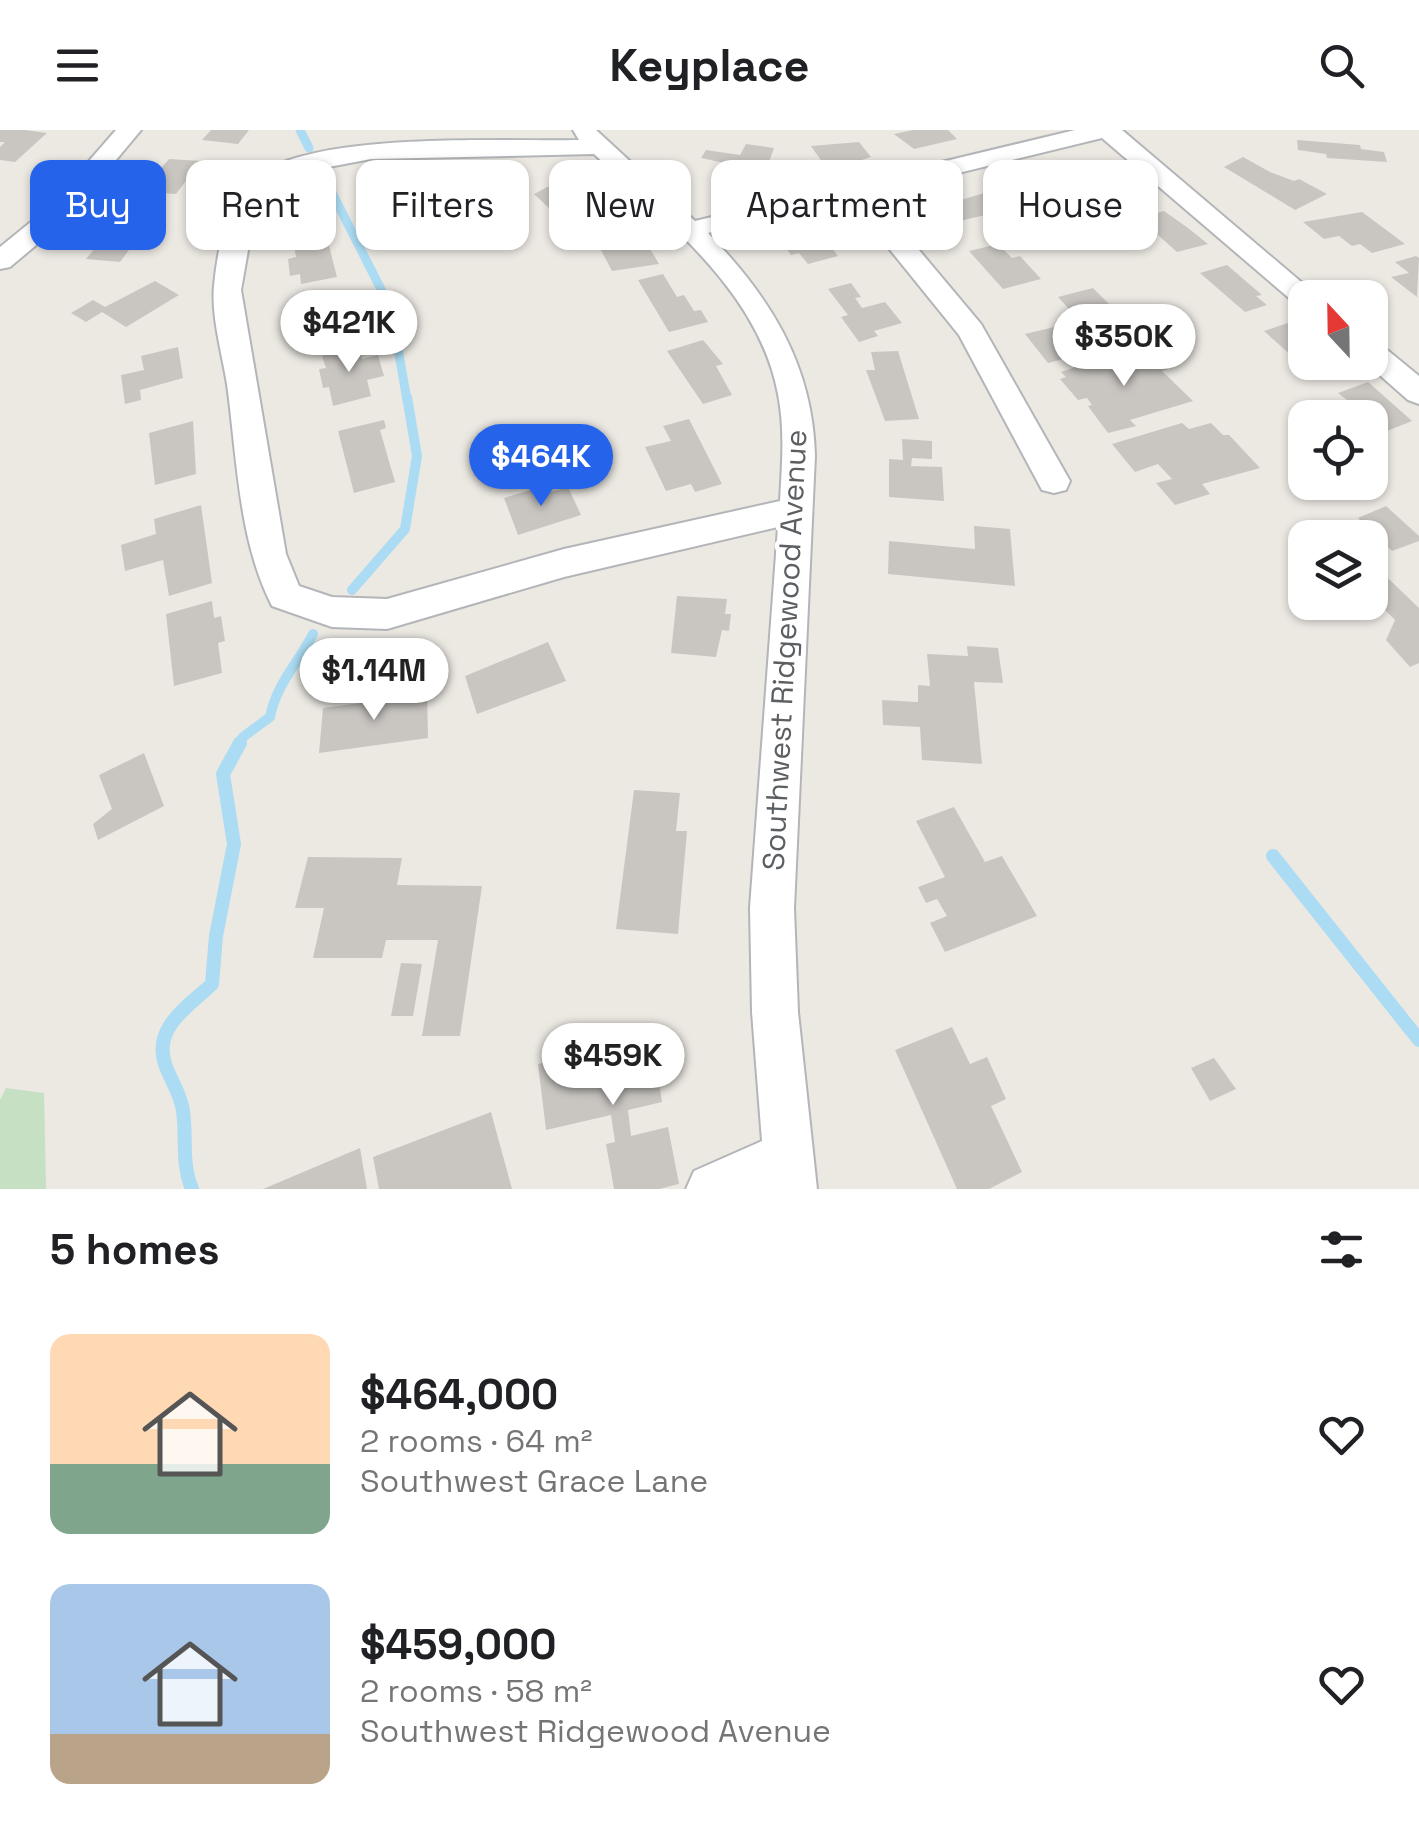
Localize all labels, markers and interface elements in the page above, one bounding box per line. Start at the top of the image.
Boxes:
text: Keyplace [610,37,809,94]
icon: menu [50,38,105,93]
icon: search [1314,38,1369,93]
chip: Buy [30,160,166,250]
chip: Rent [186,160,336,250]
chip: Filters [356,160,529,250]
chip: New [549,160,691,250]
chip: Apartment [711,160,963,250]
chip: House [983,160,1158,250]
north arrow [1288,280,1388,380]
map controls [1288,280,1388,620]
pin: $421K [279,290,419,375]
text: $421K [302,302,396,342]
pin: $350K [1054,304,1194,389]
text: $350K [1075,316,1173,356]
button: locate [1288,400,1388,500]
pin: $464K [471,424,611,509]
street label: Southwest Ridgewood Avenue [753,428,816,871]
text: $464K [491,436,591,476]
button: layers [1288,520,1388,620]
pin: $1.14M [293,638,455,723]
text: $1.14M [322,650,426,690]
pin: $459K [543,1023,683,1108]
text: $459K [564,1035,662,1075]
icon: filters [1314,1222,1369,1277]
text: 5 homes [50,1223,220,1276]
text: $464,000 [360,1368,558,1421]
icon: home [130,1374,250,1494]
icon: heart [1314,1407,1369,1462]
text: 2 rooms · 64 m² [360,1421,592,1461]
text: Southwest Grace Lane [360,1461,708,1501]
text: $459,000 [360,1618,556,1671]
icon: home [130,1624,250,1744]
icon: heart [1314,1657,1369,1712]
text: 2 rooms · 58 m² [360,1671,592,1711]
text: Southwest Ridgewood Avenue [360,1711,831,1751]

